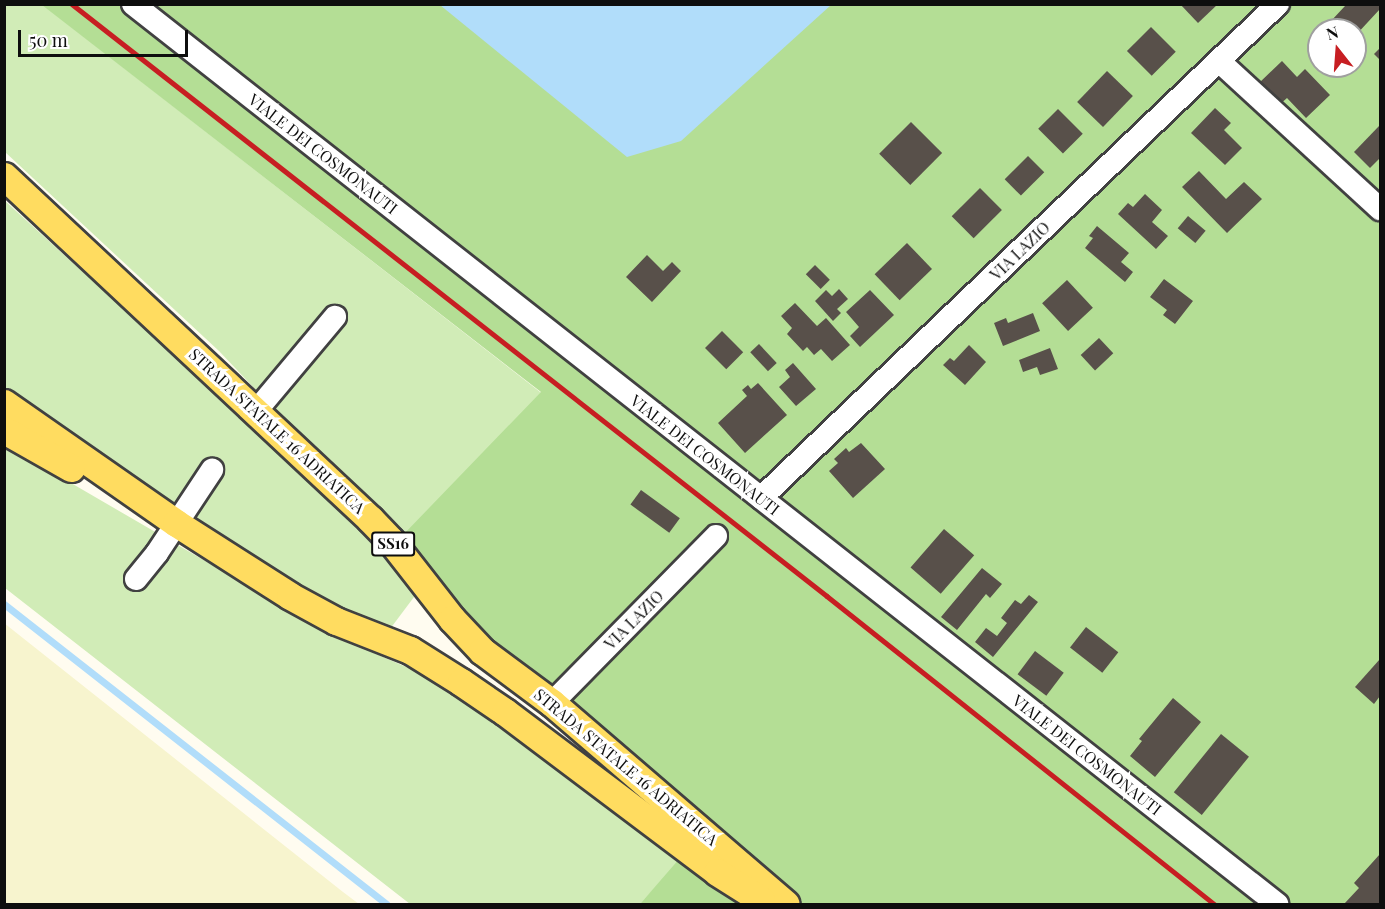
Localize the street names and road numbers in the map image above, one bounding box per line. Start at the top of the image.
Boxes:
street label: VIALE DEI COSMONAUTI [245,90,401,218]
street label: VIA LAZIO [986,218,1054,284]
street label: STRADA STATALE 16 ADRIATICA [185,344,369,518]
street label: VIALE DEI COSMONAUTI [627,391,783,519]
road number: SS16 [370,532,416,556]
street label: VIA LAZIO [600,586,668,654]
street label: STRADA STATALE 16 ADRIATICA [530,684,722,850]
street label: VIALE DEI COSMONAUTI [1009,691,1165,819]

